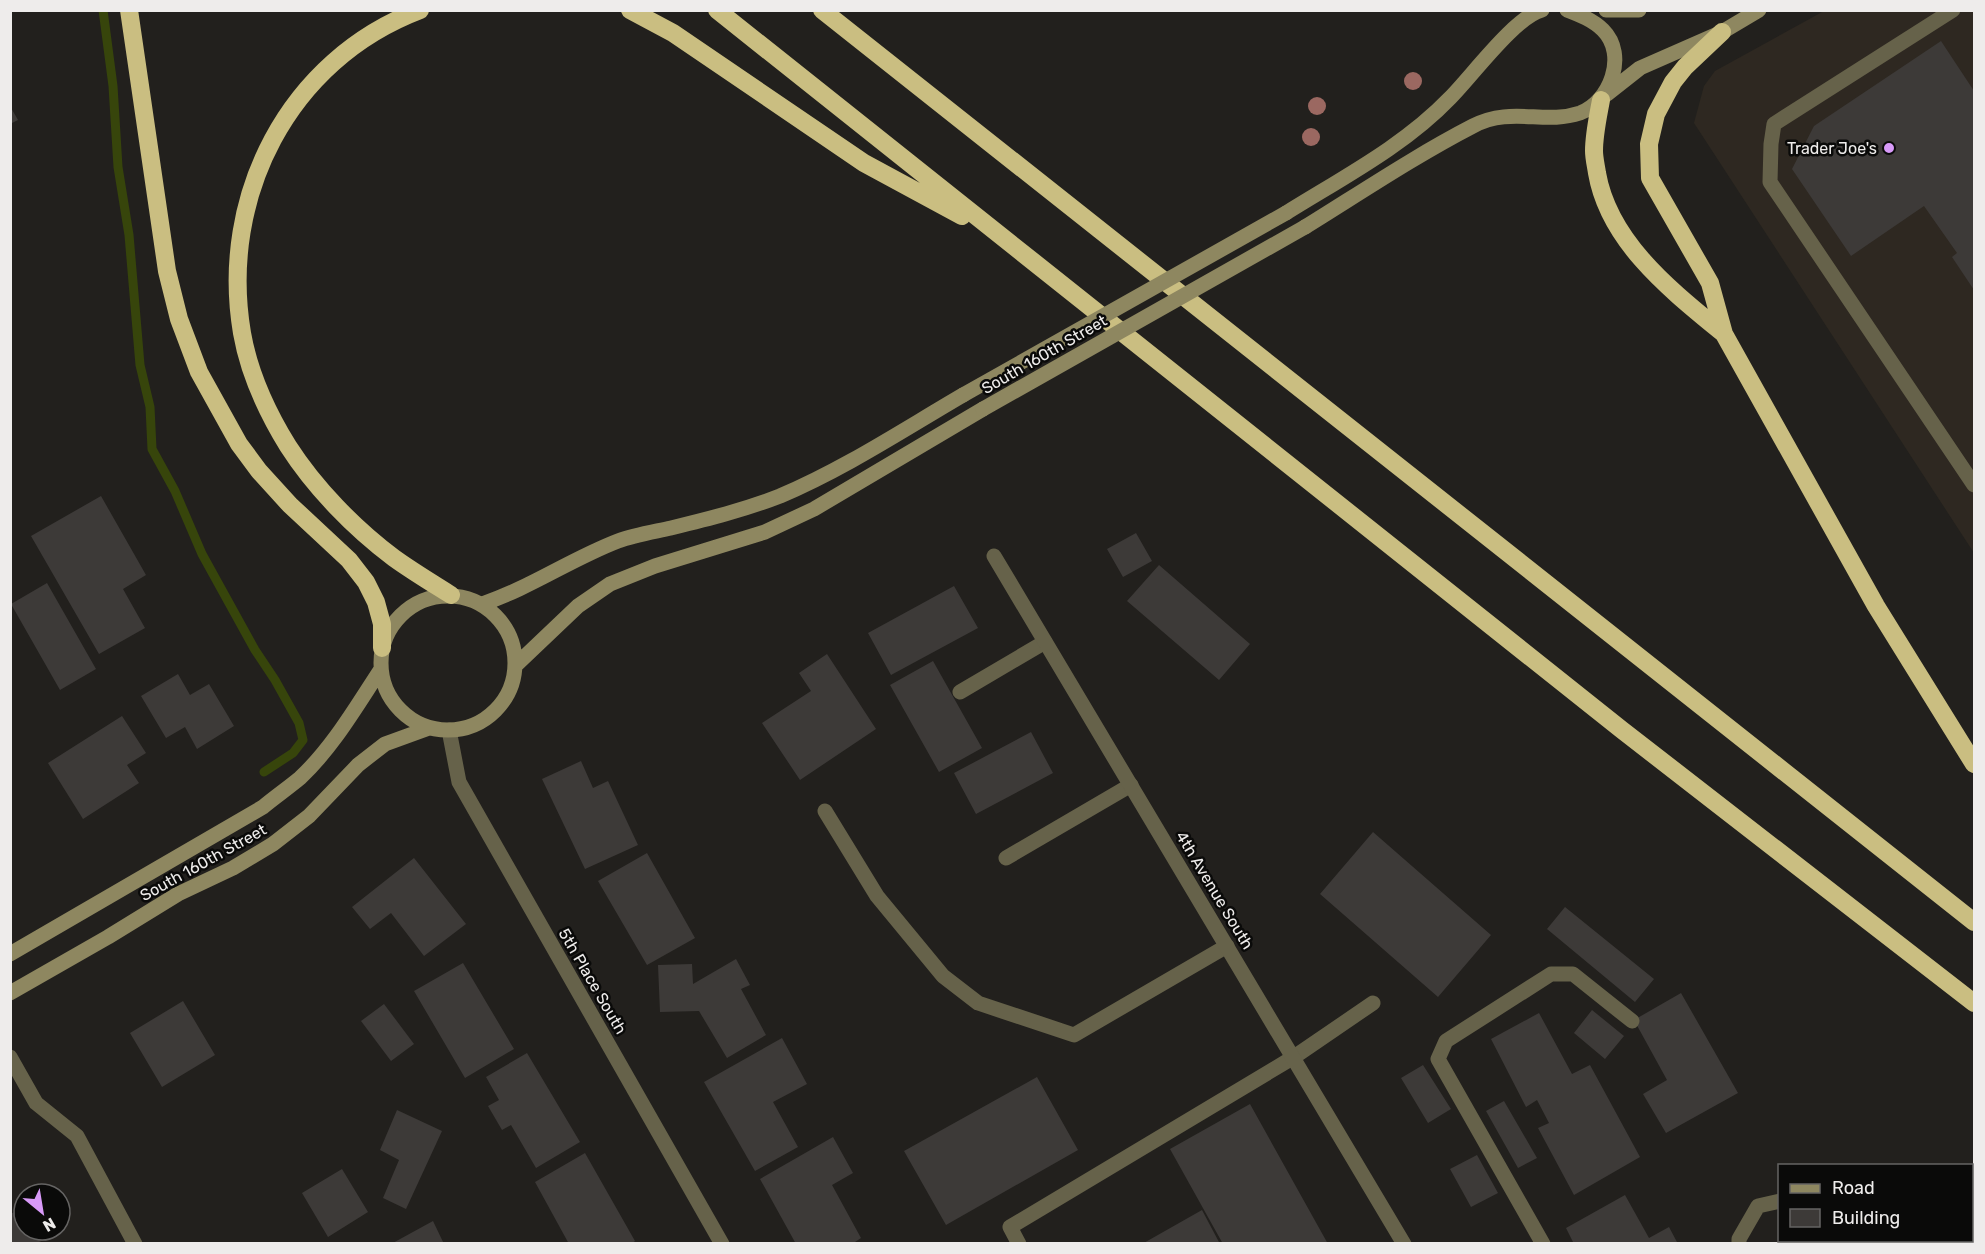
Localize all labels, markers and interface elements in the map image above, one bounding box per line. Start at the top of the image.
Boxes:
place label: Trader Joe's [1787,139,1877,158]
marker: Trader Joe's [1882,141,1896,155]
street label: South 160th Street [978,311,1110,398]
street label: South 160th Street [137,820,270,905]
street label: 4th Avenue South [1172,828,1257,953]
street label: 5th Place South [555,925,631,1037]
legend [1778,1164,1973,1242]
text: Road [1832,1177,1875,1199]
north arrow [12,1182,72,1242]
text: Building [1832,1207,1900,1229]
text: N [40,1213,59,1236]

